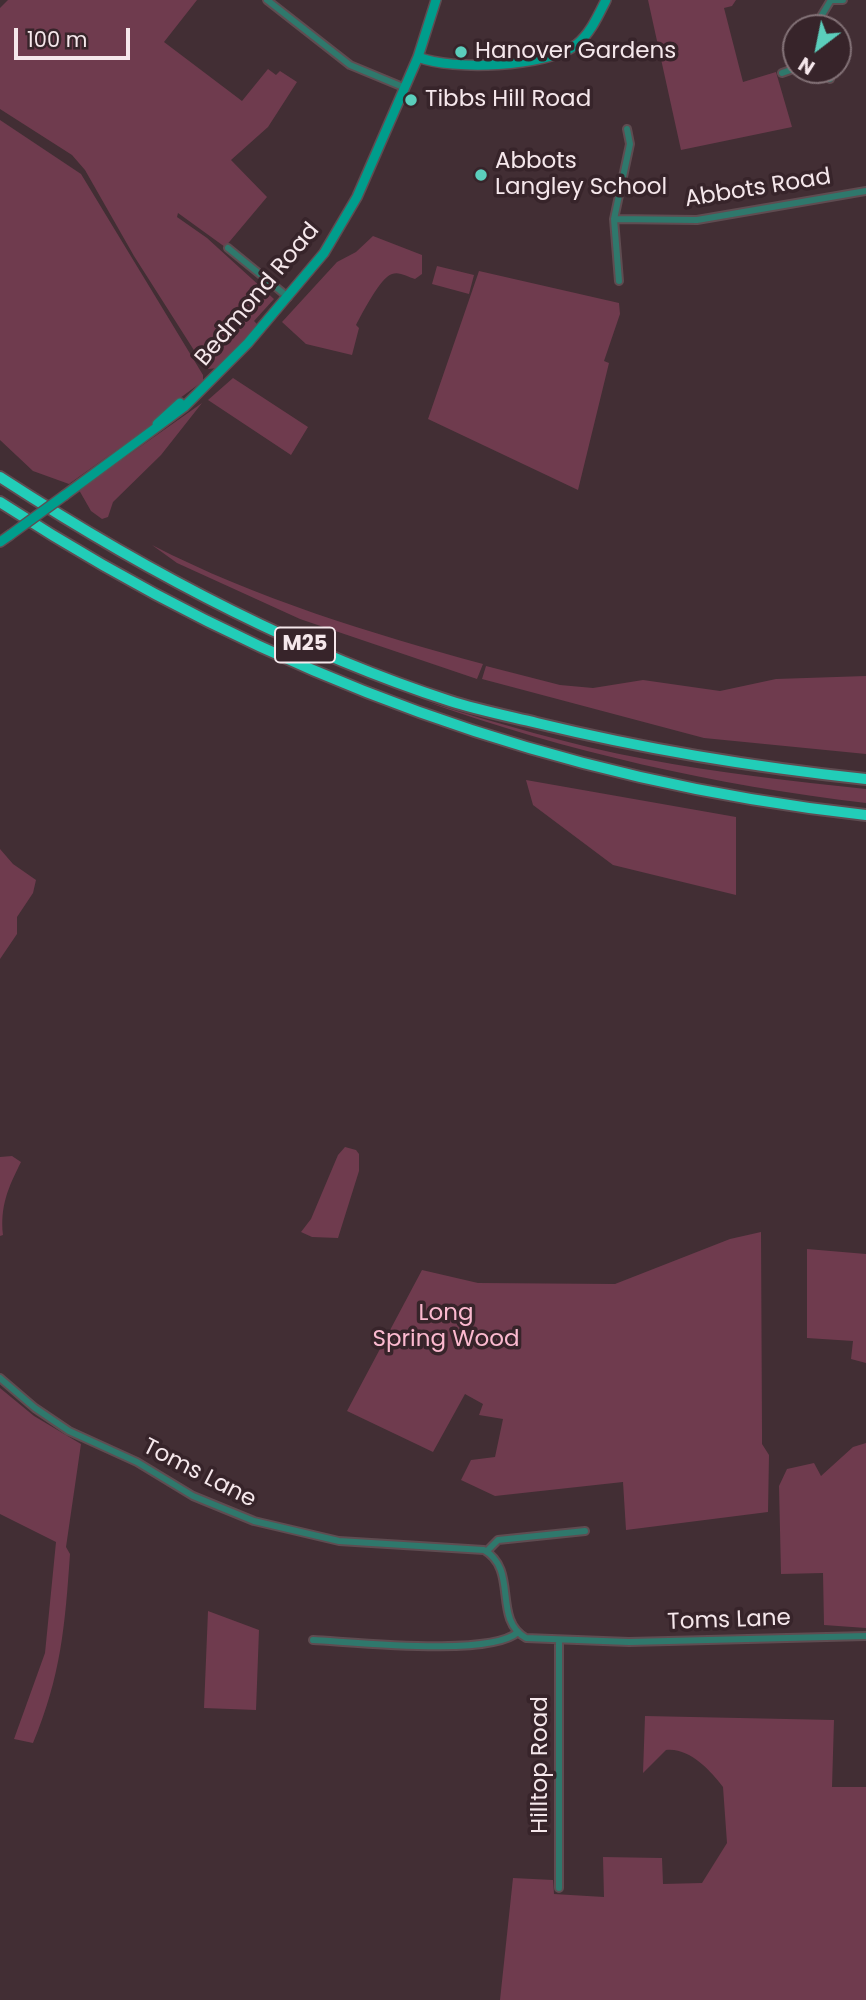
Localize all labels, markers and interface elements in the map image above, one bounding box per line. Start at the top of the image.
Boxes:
scale bar [18,14,133,58]
north arrow [782,14,852,84]
text: 100 m [27,25,87,54]
place label: Hanover Gardens [475,38,676,66]
marker: Hanover Gardens [453,44,469,60]
text: N [793,50,820,81]
place label: Tibbs Hill Road [425,86,591,114]
marker: Tibbs Hill Road [403,92,419,108]
place label: Abbots Langley School [495,148,667,202]
street label: Abbots Road [683,164,833,214]
marker: Abbots Langley School [473,167,489,183]
street label: Bedmond Road [190,218,326,372]
road number: M25 [275,628,335,662]
park label: Long Spring Wood [372,1300,520,1354]
street label: Toms Lane [138,1434,260,1514]
street label: Toms Lane [667,1605,791,1637]
street label: Hilltop Road [527,1696,555,1834]

